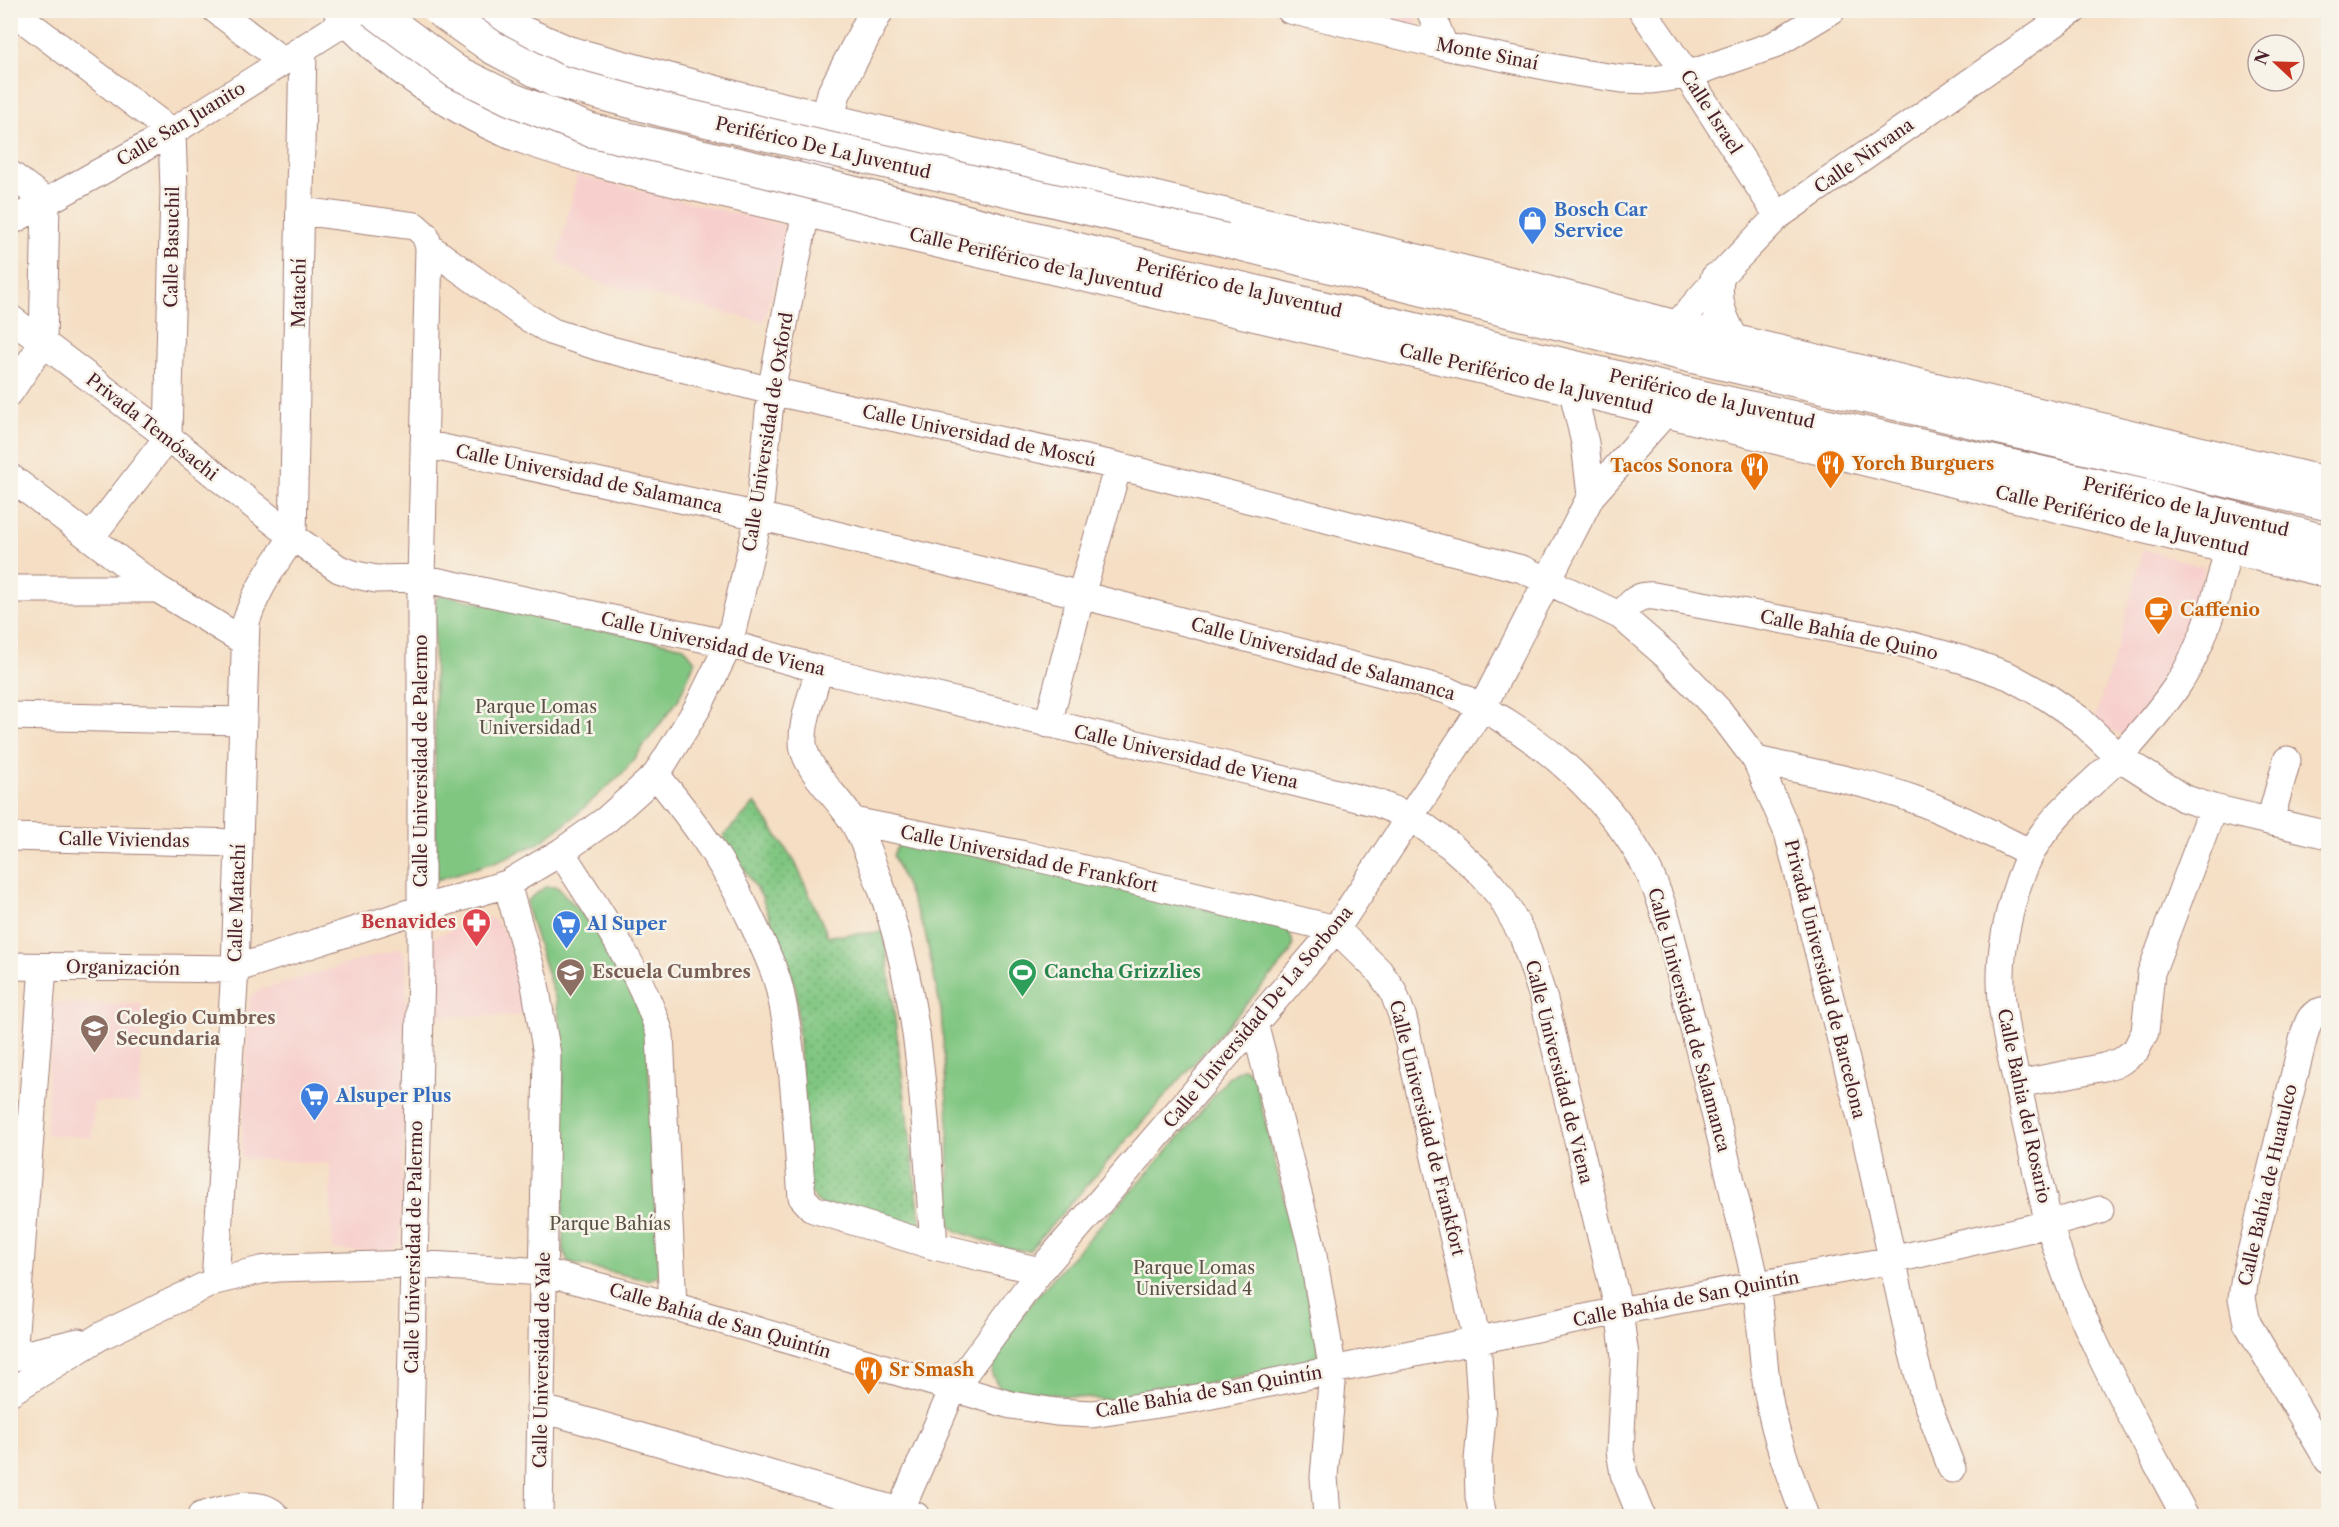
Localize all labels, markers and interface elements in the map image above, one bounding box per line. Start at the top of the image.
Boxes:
street label: Monte Sinaí [1434,33,1541,75]
north arrow [2246,33,2306,93]
text: N [2250,47,2274,68]
street label: Calle Israel [1676,66,1746,158]
street label: Calle San Juanito [113,77,249,171]
street label: Periférico De La Juventud [713,112,933,184]
street label: Calle Nirvana [1810,113,1918,198]
street label: Calle Basuchil [160,186,184,308]
place label: Bosch Car Service [1554,199,1648,242]
shop icon: Bosch Car Service [1517,204,1549,246]
street label: Calle Periférico de la Juventud [907,223,1165,303]
street label: Periférico de la Juventud [1134,254,1344,322]
street label: Matachí [287,258,311,328]
street label: Calle Universidad de Oxford [738,311,798,553]
street label: Calle Periférico de la Juventud [1397,339,1655,419]
street label: Periférico de la Juventud [1607,365,1817,433]
street label: Privada Temósachi [82,369,223,486]
street label: Calle Universidad de Moscú [860,400,1098,472]
street label: Calle Universidad de Salamanca [453,440,725,518]
restaurant icon: Yorch Burguers [1815,448,1847,490]
restaurant icon: Tacos Sonora [1738,450,1770,492]
place label: Yorch Burguers [1851,453,1994,475]
place label: Tacos Sonora [1610,455,1734,477]
street label: Periférico de la Juventud [2081,473,2291,541]
street label: Calle Periférico de la Juventud [1993,481,2251,561]
cafe icon: Caffenio [2143,594,2175,636]
place label: Caffenio [2180,599,2260,621]
street label: Calle Bahía de Quino [1758,605,1940,665]
street label: Calle Universidad de Viena [599,607,828,681]
street label: Calle Universidad de Salamanca [1188,613,1458,705]
street label: Calle Universidad de Palermo [410,634,432,888]
park label: Parque Lomas Universidad 1 [475,696,597,739]
street label: Calle Universidad de Viena [1072,720,1301,794]
street label: Calle Universidad de Frankfort [898,821,1160,897]
street label: Calle Viviendas [58,828,190,852]
street label: Privada Universidad de Barcelona [1780,837,1870,1121]
street label: Calle Matachí [224,843,250,963]
street label: Calle Universidad de Salamanca [1643,885,1735,1155]
street label: Calle Universidad De La Sorbona [1159,901,1358,1132]
pharmacy icon: Benavides [461,906,493,948]
supermarket icon: Al Super [550,908,582,950]
place label: Benavides [361,911,456,933]
place label: Al Super [586,913,667,935]
street label: Organización [66,956,180,980]
school or university icon: Escuela Cumbres [555,956,587,998]
sports icon: Cancha Grizzlies [1007,956,1039,998]
street label: Calle Universidad de Viena [1521,958,1598,1187]
place label: Escuela Cumbres [592,961,751,983]
place label: Cancha Grizzlies [1044,961,1201,983]
street label: Calle Universidad de Frankfort [1385,998,1470,1259]
place label: Colegio Cumbres Secundaria [116,1007,276,1050]
street label: Calle Bahia del Rosario [1993,1007,2055,1205]
school or university icon: Colegio Cumbres Secundaria [79,1012,111,1054]
supermarket icon: Alsuper Plus [299,1080,331,1122]
street label: Calle Bahía de Huatulco [2234,1082,2302,1288]
place label: Alsuper Plus [335,1085,451,1107]
street label: Calle Universidad de Palermo [401,1120,427,1374]
park label: Parque Bahías [549,1213,671,1235]
street label: Calle Universidad de Yale [529,1252,555,1468]
park label: Parque Lomas Universidad 4 [1133,1257,1255,1300]
street label: Calle Bahía de San Quintín [1571,1266,1801,1332]
street label: Calle Bahía de San Quintín [606,1279,834,1363]
restaurant icon: Sr Smash [852,1354,884,1396]
place label: Sr Smash [889,1359,975,1381]
street label: Calle Bahía de San Quintín [1094,1361,1324,1423]

